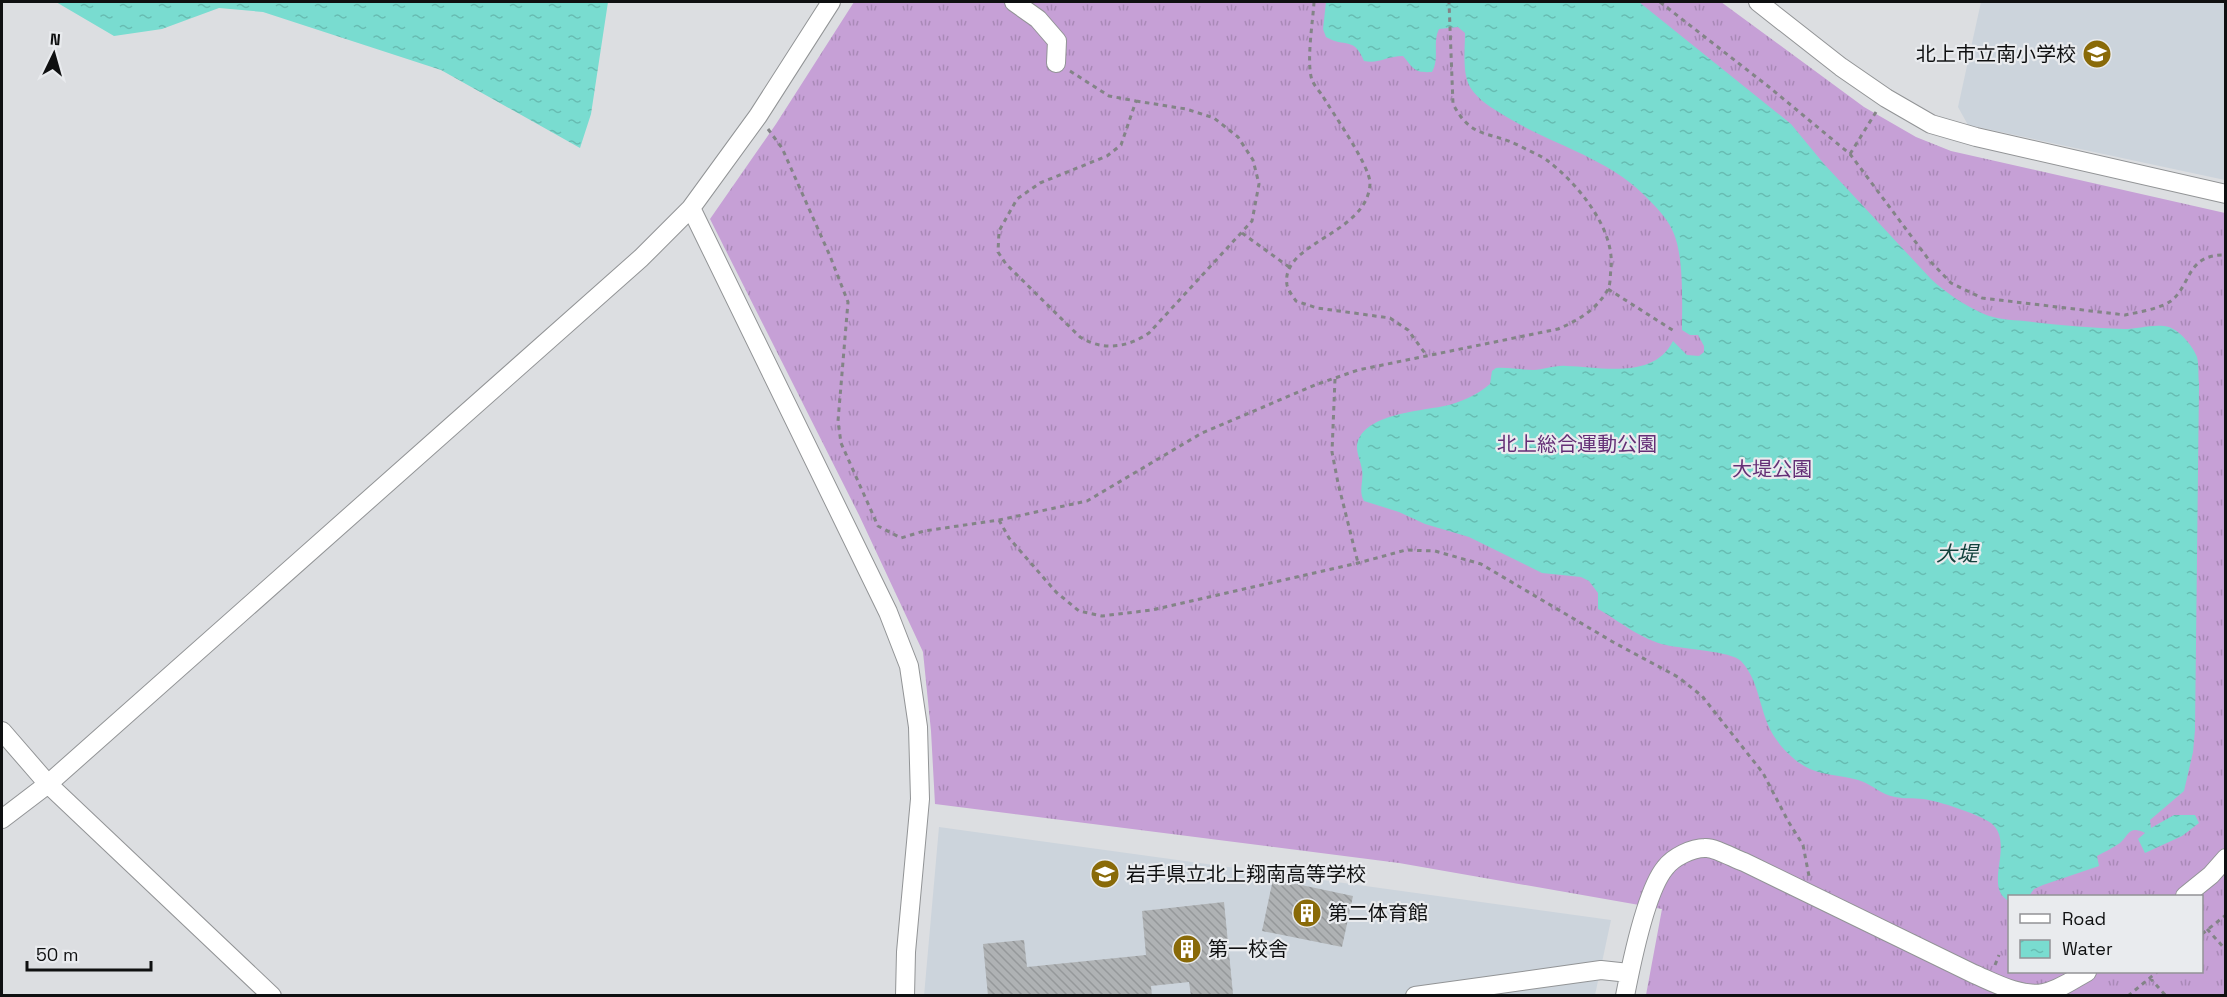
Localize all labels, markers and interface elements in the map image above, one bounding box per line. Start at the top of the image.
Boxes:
north arrow [24,24,84,84]
text: N [49,29,62,50]
school or university icon: 北上市立南小学校 [2081,38,2113,70]
place label: 北上市立南小学校 [1916,41,2076,67]
park label: 北上総合運動公園 [1497,431,1657,457]
park label: 大堤公園 [1732,456,1812,482]
water label: 大堤 [1936,540,1980,567]
school or university icon: 岩手県立北上翔南高等学校 [1089,858,1121,890]
place label: 岩手県立北上翔南高等学校 [1126,861,1366,887]
legend [2008,895,2203,973]
building icon: 第二体育館 [1291,897,1323,929]
place label: 第二体育館 [1328,900,1428,926]
text: Road [2062,907,2106,930]
building icon: 第一校舎 [1171,933,1203,965]
scale bar [27,934,152,972]
place label: 第一校舎 [1208,936,1288,962]
text: Water [2062,937,2113,960]
text: 50 m [36,943,78,966]

